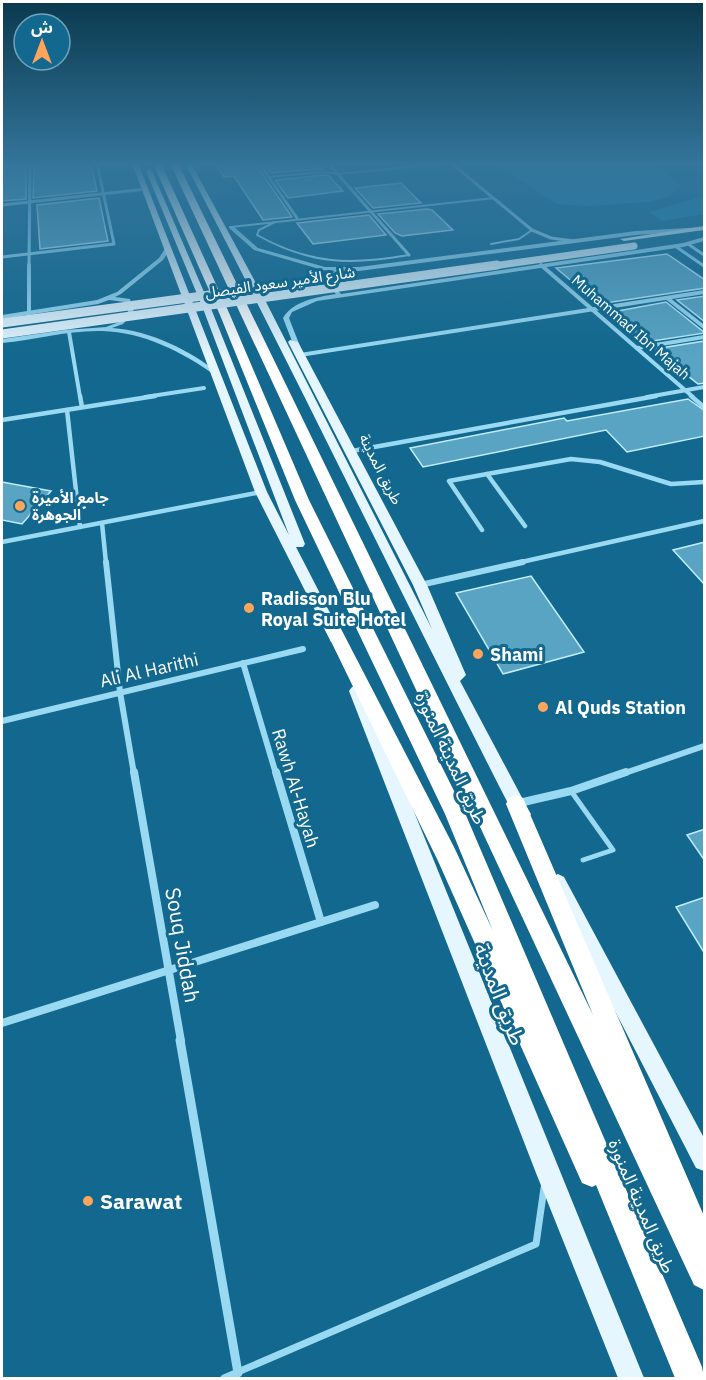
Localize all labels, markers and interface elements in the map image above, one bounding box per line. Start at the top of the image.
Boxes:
north arrow [12,12,72,72]
text: ش [31,17,53,37]
street label: شارع الأمير سعود الفيصل [204,262,357,305]
street label: Muhammad Ibn Majah [568,270,694,384]
street label: طريق المدينة [354,430,407,508]
place label: جامع الأميرة الجوهرة [32,488,109,524]
marker: جامع الأميرة الجوهرة [13,499,27,513]
place label: Radisson Blu Royal Suite Hotel [261,587,406,631]
marker: Radisson Blu Royal Suite Hotel [242,601,256,615]
place label: Shami [490,643,543,666]
marker: Shami [471,647,485,661]
street label: Ali Al Harithi [98,648,200,692]
street label: طريق المدينة المنورة [410,688,492,828]
place label: Al Quds Station [555,696,686,719]
marker: Al Quds Station [536,700,550,714]
street label: Rawh Al-Hayah [267,726,325,850]
street label: Souq Jiddah [159,885,207,1005]
street label: طريق المدينة [468,939,532,1049]
street label: طريق المدينة المنورة [603,1135,681,1277]
place label: Sarawat [100,1187,182,1215]
marker: Sarawat [81,1194,95,1208]

